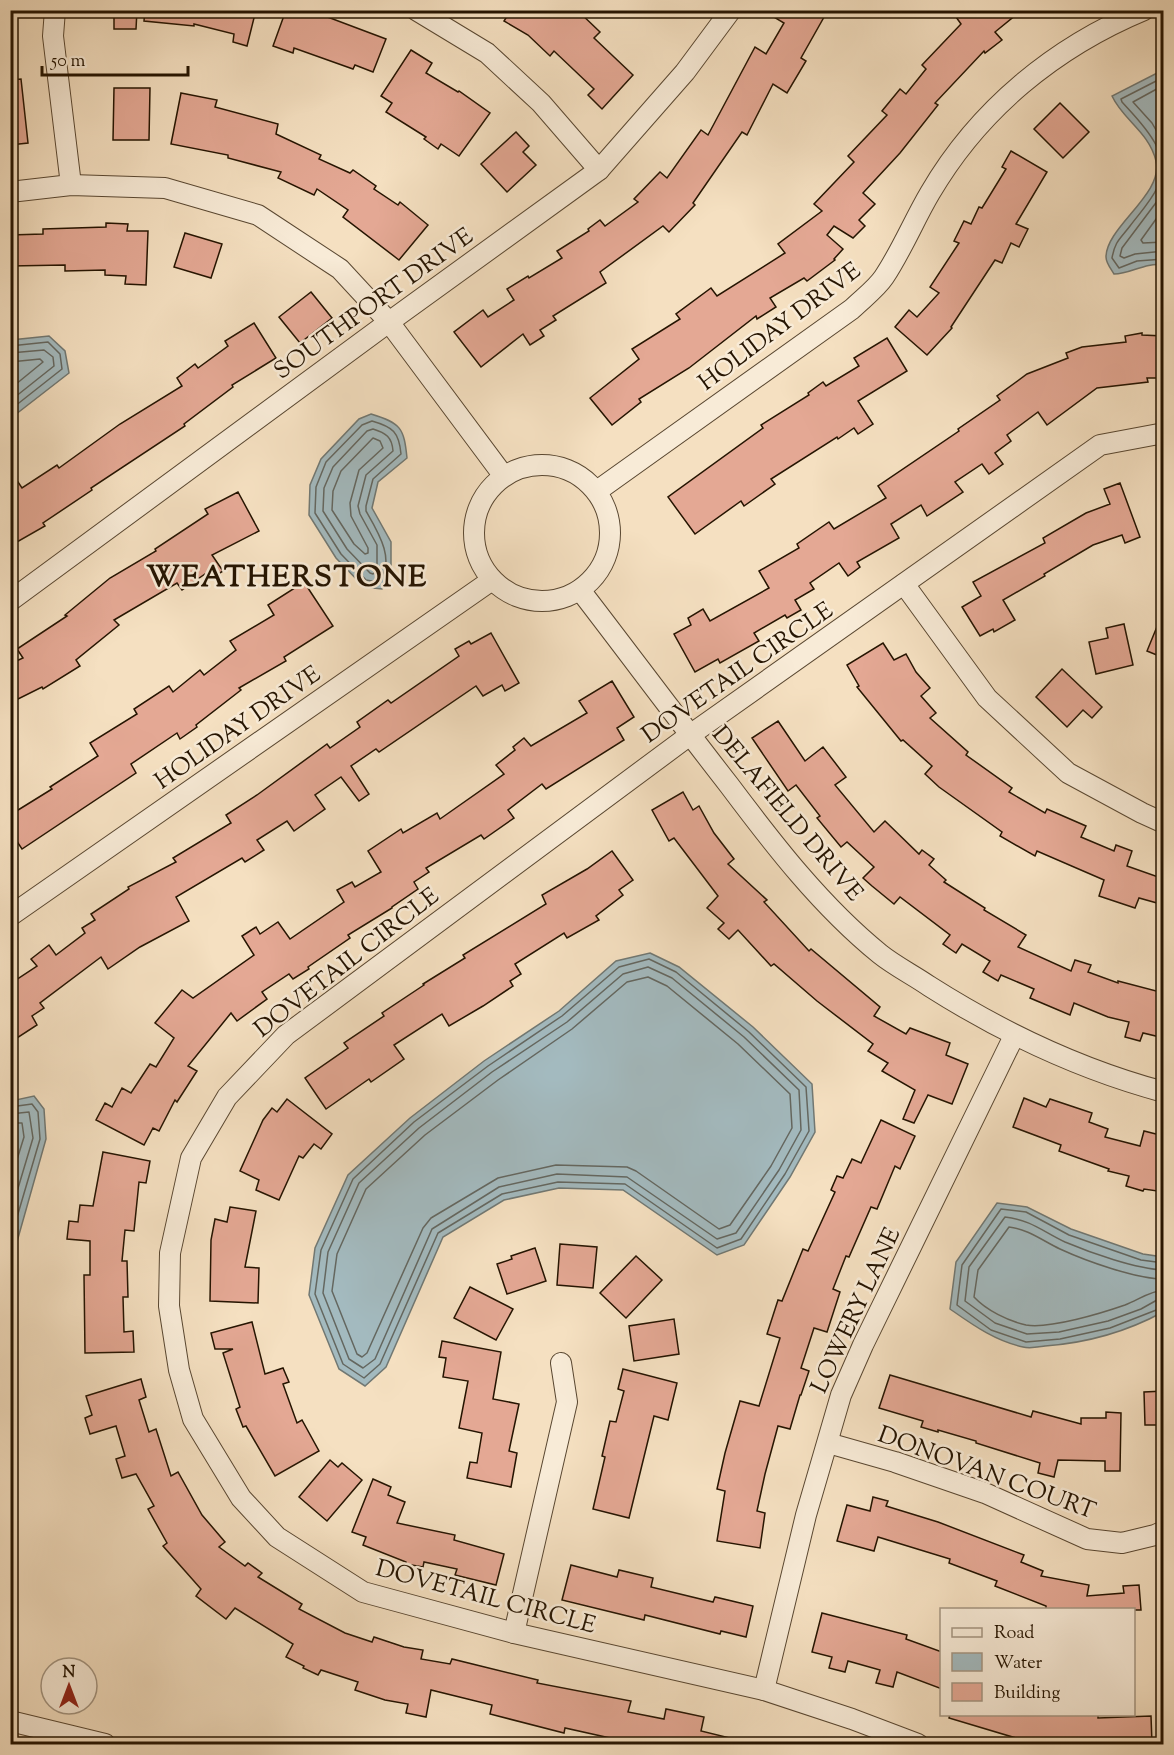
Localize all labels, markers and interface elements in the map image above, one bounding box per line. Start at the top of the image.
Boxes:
scale bar [42,39,188,77]
text: 50 m [50,49,86,75]
street label: SOUTHPORT DRIVE [267,220,481,389]
street label: HOLIDAY DRIVE [692,255,869,400]
district label: WEATHERSTONE [146,557,428,600]
street label: DOVETAIL CIRCLE [636,594,841,753]
street label: HOLIDAY DRIVE [148,658,329,799]
street label: DELAFIELD DRIVE [703,719,870,910]
street label: DOVETAIL CIRCLE [247,880,447,1047]
street label: LOWERY LANE [803,1222,910,1399]
street label: DONOVAN COURT [873,1419,1100,1529]
street label: DOVETAIL CIRCLE [372,1552,600,1644]
legend [940,1608,1135,1716]
text: Road [994,1621,1034,1647]
text: Water [994,1651,1043,1677]
north arrow [39,1656,99,1716]
text: N [63,1662,76,1685]
text: Building [994,1681,1060,1707]

